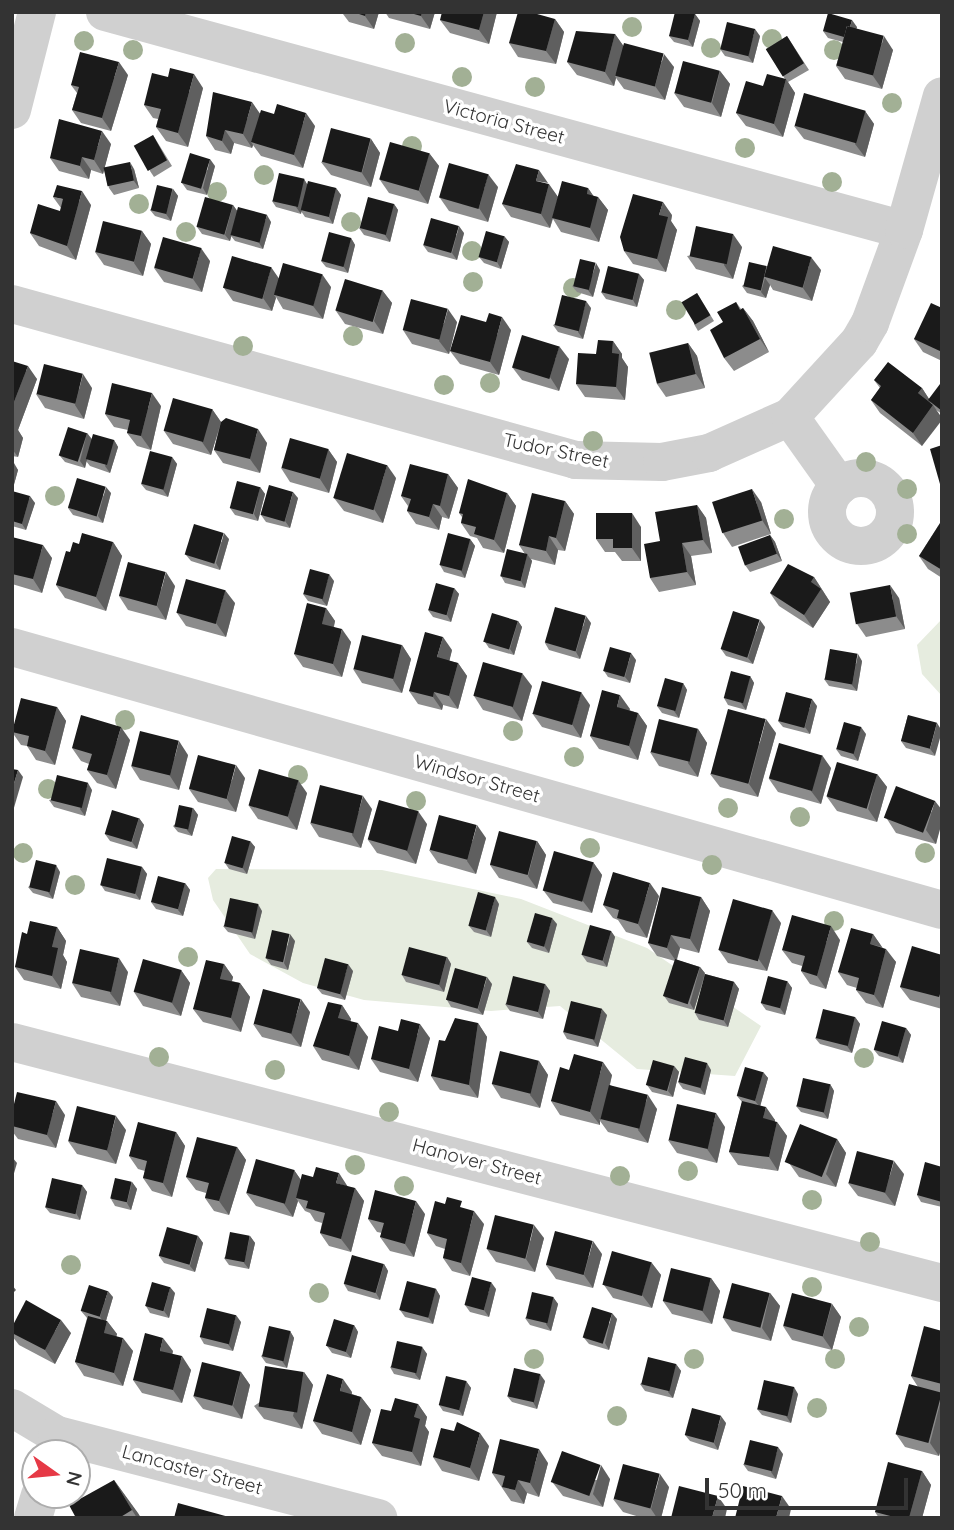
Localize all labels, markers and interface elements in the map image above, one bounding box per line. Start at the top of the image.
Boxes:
street label: Victoria Street [441,95,567,149]
street label: Tudor Street [501,429,611,473]
street label: Windsor Street [412,750,542,808]
street label: Hanover Street [410,1134,544,1190]
north arrow [21,1439,91,1509]
street label: Lancaster Street [119,1440,265,1500]
scale bar [709,1464,912,1508]
text: N [61,1469,88,1489]
text: 50 m [718,1477,767,1503]

